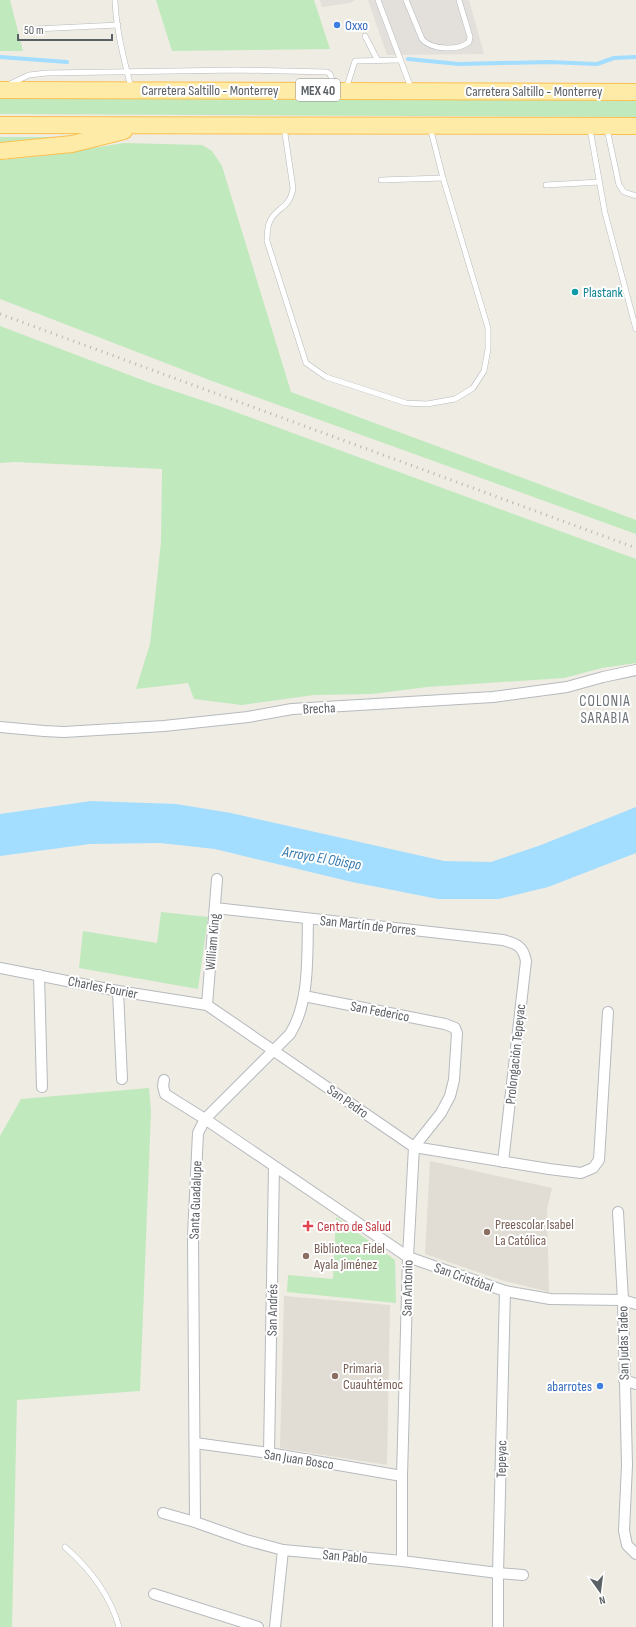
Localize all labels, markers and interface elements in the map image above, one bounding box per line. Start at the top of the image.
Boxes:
scale bar [18,16,112,42]
place label: Oxxo [345,17,368,34]
marker: Oxxo [332,20,342,30]
text: 50 m [24,23,44,38]
road number: MEX 40 [296,79,340,101]
street label: Carretera Saltillo - Monterrey [142,82,279,99]
street label: Carretera Saltillo - Monterrey [466,83,603,100]
place label: Plastank [583,284,624,301]
marker: Plastank [570,287,580,297]
district label: COLONIA SARABIA [579,692,631,728]
street label: Brecha [302,699,336,718]
water label: Arroyo El Obispo [280,842,363,875]
street label: San Martín de Porres [319,912,417,939]
street label: William King [202,913,223,971]
street label: Charles Fourier [67,972,139,1003]
street label: San Federico [349,997,411,1026]
street label: Prolongación Tepeyac [502,1003,529,1105]
street label: San Pedro [324,1081,372,1122]
street label: Santa Guadalupe [186,1160,205,1240]
place label: Preescolar Isabel La Católica [495,1216,574,1249]
place label: Centro de Salud [317,1218,391,1235]
marker: Centro de Salud [302,1220,314,1232]
marker: Preescolar Isabel La Católica [482,1227,492,1237]
place label: Biblioteca Fidel Ayala Jiménez [313,1240,385,1273]
marker: Biblioteca Fidel Ayala Jiménez [301,1251,311,1261]
street label: San Cristóbal [432,1259,496,1296]
street label: San Antonio [399,1260,416,1316]
street label: San Andrés [264,1284,281,1336]
street label: San Judas Tadeo [614,1306,633,1380]
place label: Primaria Cuauhtémoc [343,1360,403,1393]
marker: Primaria Cuauhtémoc [330,1371,340,1381]
place label: abarrotes [547,1378,592,1395]
marker: abarrotes [595,1381,605,1391]
street label: Tepeyac [493,1440,510,1478]
street label: San Juan Bosco [263,1446,335,1473]
street label: San Pablo [322,1546,368,1567]
north arrow [580,1571,620,1611]
text: N [598,1593,607,1607]

